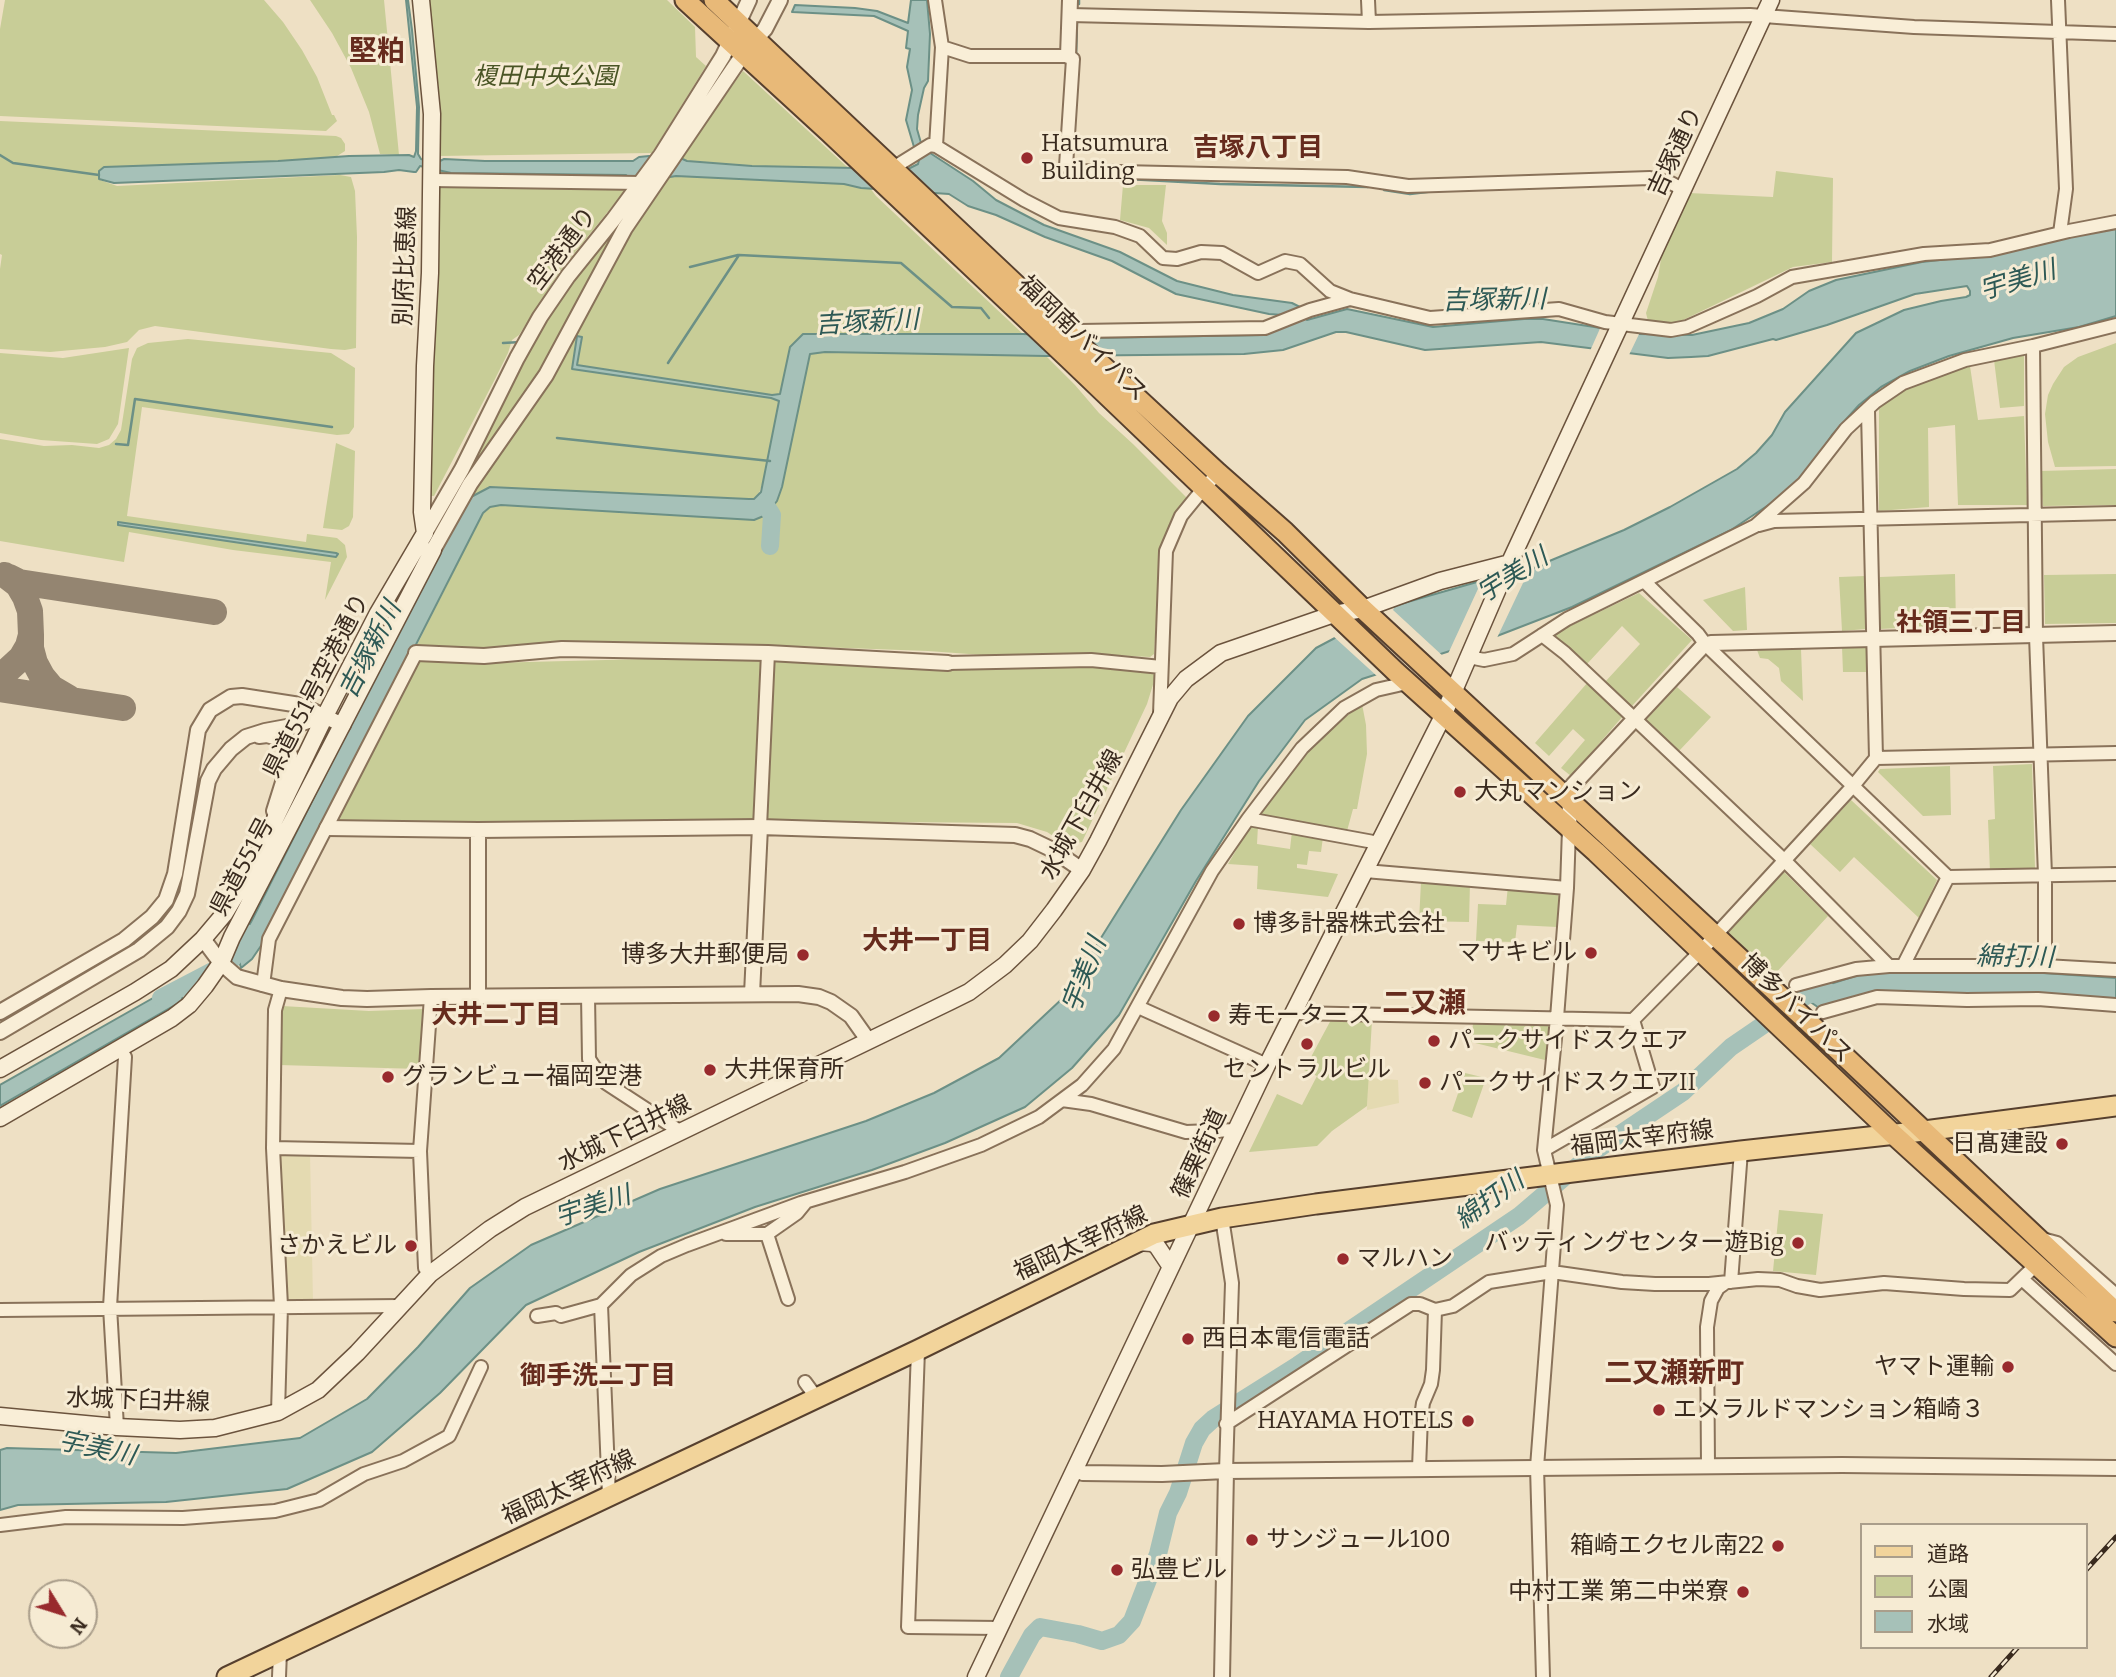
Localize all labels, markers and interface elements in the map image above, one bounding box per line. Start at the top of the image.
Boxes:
district label: 堅粕 [349,35,405,69]
park label: 榎田中央公園 [473,63,617,91]
street label: 吉塚通り [1643,102,1709,202]
place label: Hatsumura Building [1041,130,1168,186]
district label: 吉塚八丁目 [1193,133,1323,165]
marker: Hatsumura Building [1019,150,1035,166]
street label: 空港通り [523,202,603,296]
street label: 別府比恵線 [390,206,422,326]
water label: 宇美川 [1976,255,2060,307]
street label: 福岡南バイパス [1012,270,1152,408]
water label: 吉塚新川 [1442,284,1546,318]
water label: 吉塚新川 [814,305,920,341]
water label: 宇美川 [1472,542,1554,610]
street label: 県道551号空港通り [258,589,376,783]
water label: 吉塚新川 [333,597,409,703]
district label: 社領三丁目 [1896,608,2026,640]
street label: 水城下臼井線 [1034,745,1130,885]
place label: 大丸マンション [1474,778,1642,806]
marker: 大丸マンション [1452,784,1468,800]
street label: 県道551号 [205,813,281,921]
place label: 博多計器株式会社 [1253,910,1445,938]
marker: 博多計器株式会社 [1231,916,1247,932]
district label: 大井一丁目 [862,926,992,958]
water label: 宇美川 [1056,933,1114,1017]
place label: マサキビル [1457,939,1577,967]
place label: 博多大井郵便局 [621,941,789,969]
water label: 綿打川 [1976,942,2054,974]
marker: マサキビル [1583,945,1599,961]
marker: 博多大井郵便局 [795,947,811,963]
street label: 博多バイパス [1734,949,1858,1069]
district label: 二又瀬 [1382,987,1466,1021]
district label: 大井二丁目 [431,1000,561,1032]
place label: 寿モータース [1228,1002,1372,1030]
marker: 寿モータース [1206,1008,1222,1024]
place label: パークサイドスクエア [1448,1027,1688,1055]
marker: パークサイドスクエア [1426,1033,1442,1049]
marker: セントラルビル [1299,1036,1315,1052]
place label: 大井保育所 [724,1056,844,1084]
place label: セントラルビル [1223,1056,1391,1084]
marker: 大井保育所 [702,1062,718,1078]
place label: グランビュー福岡空港 [402,1063,642,1091]
marker: グランビュー福岡空港 [380,1069,396,1085]
place label: パークサイドスクエアII [1439,1069,1696,1097]
marker: パークサイドスクエアII [1417,1075,1433,1091]
street label: 水城下臼井線 [554,1089,696,1179]
street label: 篠栗街道 [1167,1104,1233,1204]
street label: 福岡太宰府線 [1569,1116,1715,1162]
place label: 日髙建設 [1952,1130,2048,1158]
marker: 日髙建設 [2054,1136,2070,1152]
water label: 綿打川 [1449,1165,1531,1237]
water label: 宇美川 [551,1180,635,1234]
street label: 福岡太宰府線 [1010,1201,1152,1287]
place label: バッティングセンター遊Big [1484,1229,1784,1257]
place label: さかえビル [277,1232,397,1260]
marker: バッティングセンター遊Big [1790,1235,1806,1251]
marker: さかえビル [403,1238,419,1254]
place label: マルハン [1357,1245,1453,1273]
marker: マルハン [1335,1251,1351,1267]
place label: 西日本電信電話 [1202,1325,1370,1353]
marker: 西日本電信電話 [1180,1331,1196,1347]
place label: ヤマト運輸 [1874,1353,1994,1381]
district label: 二又瀬新町 [1604,1357,1744,1391]
marker: ヤマト運輸 [2000,1359,2016,1375]
district label: 御手洗二丁目 [520,1361,676,1393]
street label: 水城下臼井線 [66,1384,210,1418]
place label: エメラルドマンション箱崎３ [1673,1396,1985,1424]
marker: エメラルドマンション箱崎３ [1651,1402,1667,1418]
place label: HAYAMA HOTELS [1257,1407,1454,1435]
marker: HAYAMA HOTELS [1460,1413,1476,1429]
water label: 宇美川 [56,1426,138,1472]
street label: 福岡太宰府線 [498,1445,640,1531]
legend [1860,1523,2088,1649]
place label: サンジュール100 [1266,1526,1451,1554]
marker: サンジュール100 [1244,1532,1260,1548]
place label: 箱崎エクセル南22 [1570,1532,1764,1560]
marker: 箱崎エクセル南22 [1770,1538,1786,1554]
text: 道路 [1927,1541,1969,1567]
place label: 弘豊ビル [1131,1556,1227,1584]
marker: 弘豊ビル [1109,1562,1125,1578]
text: 公園 [1927,1576,1969,1602]
place label: 中村工業 第二中栄寮 [1508,1578,1729,1606]
north arrow [28,1579,98,1649]
marker: 中村工業 第二中栄寮 [1735,1584,1751,1600]
text: 水域 [1927,1611,1969,1637]
text: N [65,1613,92,1639]

